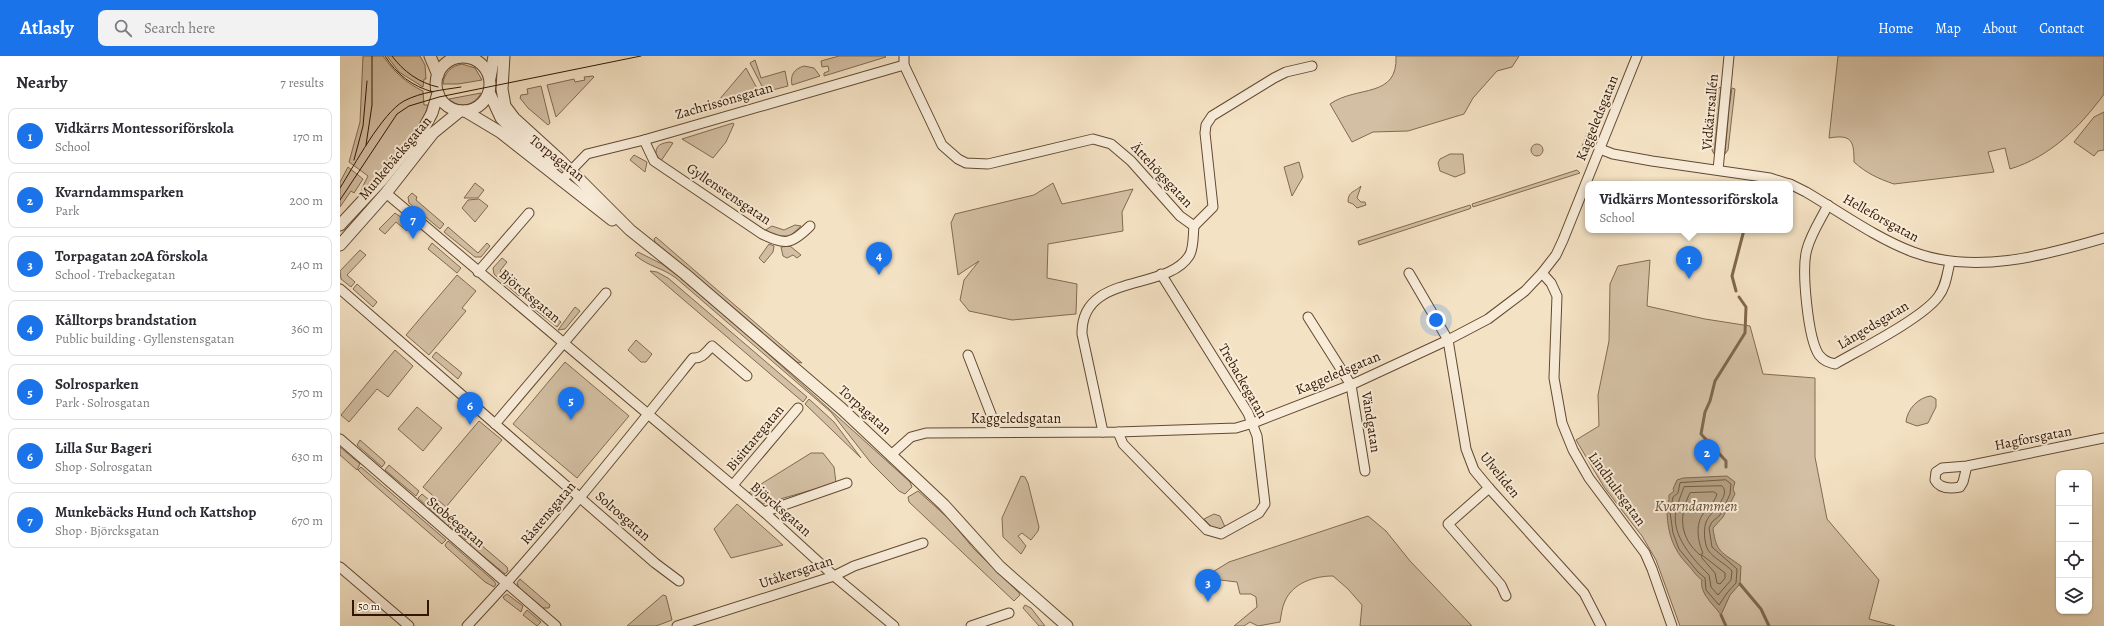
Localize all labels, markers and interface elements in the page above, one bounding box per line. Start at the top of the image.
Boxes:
search box [98,10,378,46]
text: Atlasly [20,15,74,41]
icon: search [112,17,134,39]
text: Search here [144,18,215,38]
text: Home [1878,19,1913,38]
text: Map [1935,19,1961,38]
text: About [1983,19,2017,38]
text: Contact [2039,19,2084,38]
text: Nearby [16,71,67,94]
street label: Kaggeledsgatan [1571,72,1623,164]
street label: Vidkärrsallén [1697,73,1723,152]
text: 7 results [280,74,324,91]
street label: Zachrissonsgatan [673,78,775,124]
street label: Munkebäcksgatan [354,112,436,204]
text: Vidkärrs Montessoriförskola [55,118,234,138]
text: 1 [28,128,32,145]
text: 170 m [293,128,323,145]
street label: Torpagatan [525,130,589,186]
street label: Ättehögsgatan [1126,137,1197,212]
text: School [55,138,90,155]
street label: Gyllenstensgatan [683,159,775,229]
popup [1585,181,1793,233]
text: Kvarndammsparken [55,182,184,202]
text: Vidkärrs Montessoriförskola [1599,189,1779,209]
street label: Helleforsgatan [1840,189,1923,247]
text: 2 [27,192,33,209]
text: 200 m [290,192,323,209]
text: Park [55,202,79,219]
pin: 7 [400,206,426,239]
text: School [1599,209,1635,226]
pin: 4 [866,242,892,275]
text: Torpagatan 20A förskola [55,246,208,266]
pin: 1 [1676,246,1702,279]
text: 3 [27,256,33,273]
text: 240 m [291,256,323,273]
street label: Björcksgatan [495,265,565,328]
text: School · Trebackegatan [55,266,175,283]
street label: Långedsgatan [1834,296,1912,354]
text: Kålltorps brandstation [55,310,197,330]
your location [1426,310,1446,330]
text: 4 [27,320,33,337]
text: 360 m [291,320,323,337]
text: Public building · Gyllenstensgatan [55,330,234,347]
street label: Trebackegatan [1214,340,1272,422]
street label: Kaggeledsgatan [1293,346,1384,399]
text: Solrosparken [55,374,139,394]
street label: Torpagatan [834,381,896,439]
text: 5 [27,384,33,401]
text: 570 m [292,384,323,401]
pin: 5 [558,387,584,420]
street label: Vändgatan [1357,389,1385,454]
pin: 6 [457,392,483,425]
text: Park · Solrosgatan [55,394,150,411]
street label: Bisittaregatan [722,401,789,475]
street label: Kaggeledsgatan [971,409,1062,428]
street label: Hagforsgatan [1993,421,2073,455]
text: Lilla Sur Bageri [55,438,152,458]
pin: 2 [1694,439,1720,472]
text: 6 [27,448,33,465]
text: 630 m [291,448,323,465]
street label: Ulveliden [1476,448,1525,502]
street label: Lindhultsgatan [1584,448,1650,530]
text: Shop · Solrosgatan [55,458,152,475]
map controls [2056,470,2092,614]
button: + [2056,470,2092,506]
street label: Råstensgatan [516,477,580,549]
street label: Björcksgatan [747,477,816,541]
street label: Solrosgatan [591,487,655,546]
street label: Stobéegatan [423,492,489,552]
water label: Kvarndammen [1655,496,1737,516]
text: Munkebäcks Hund och Kattshop [55,502,256,522]
button: − [2056,506,2092,542]
text: 7 [27,512,33,529]
text: 670 m [291,512,323,529]
text: Shop · Björcksgatan [55,522,159,539]
button: locate [2056,542,2092,578]
street label: Utåkersgatan [757,551,836,593]
pin: 3 [1195,569,1221,602]
button: layers [2056,578,2092,614]
scale bar [352,598,429,617]
text: 50 m [358,599,380,614]

